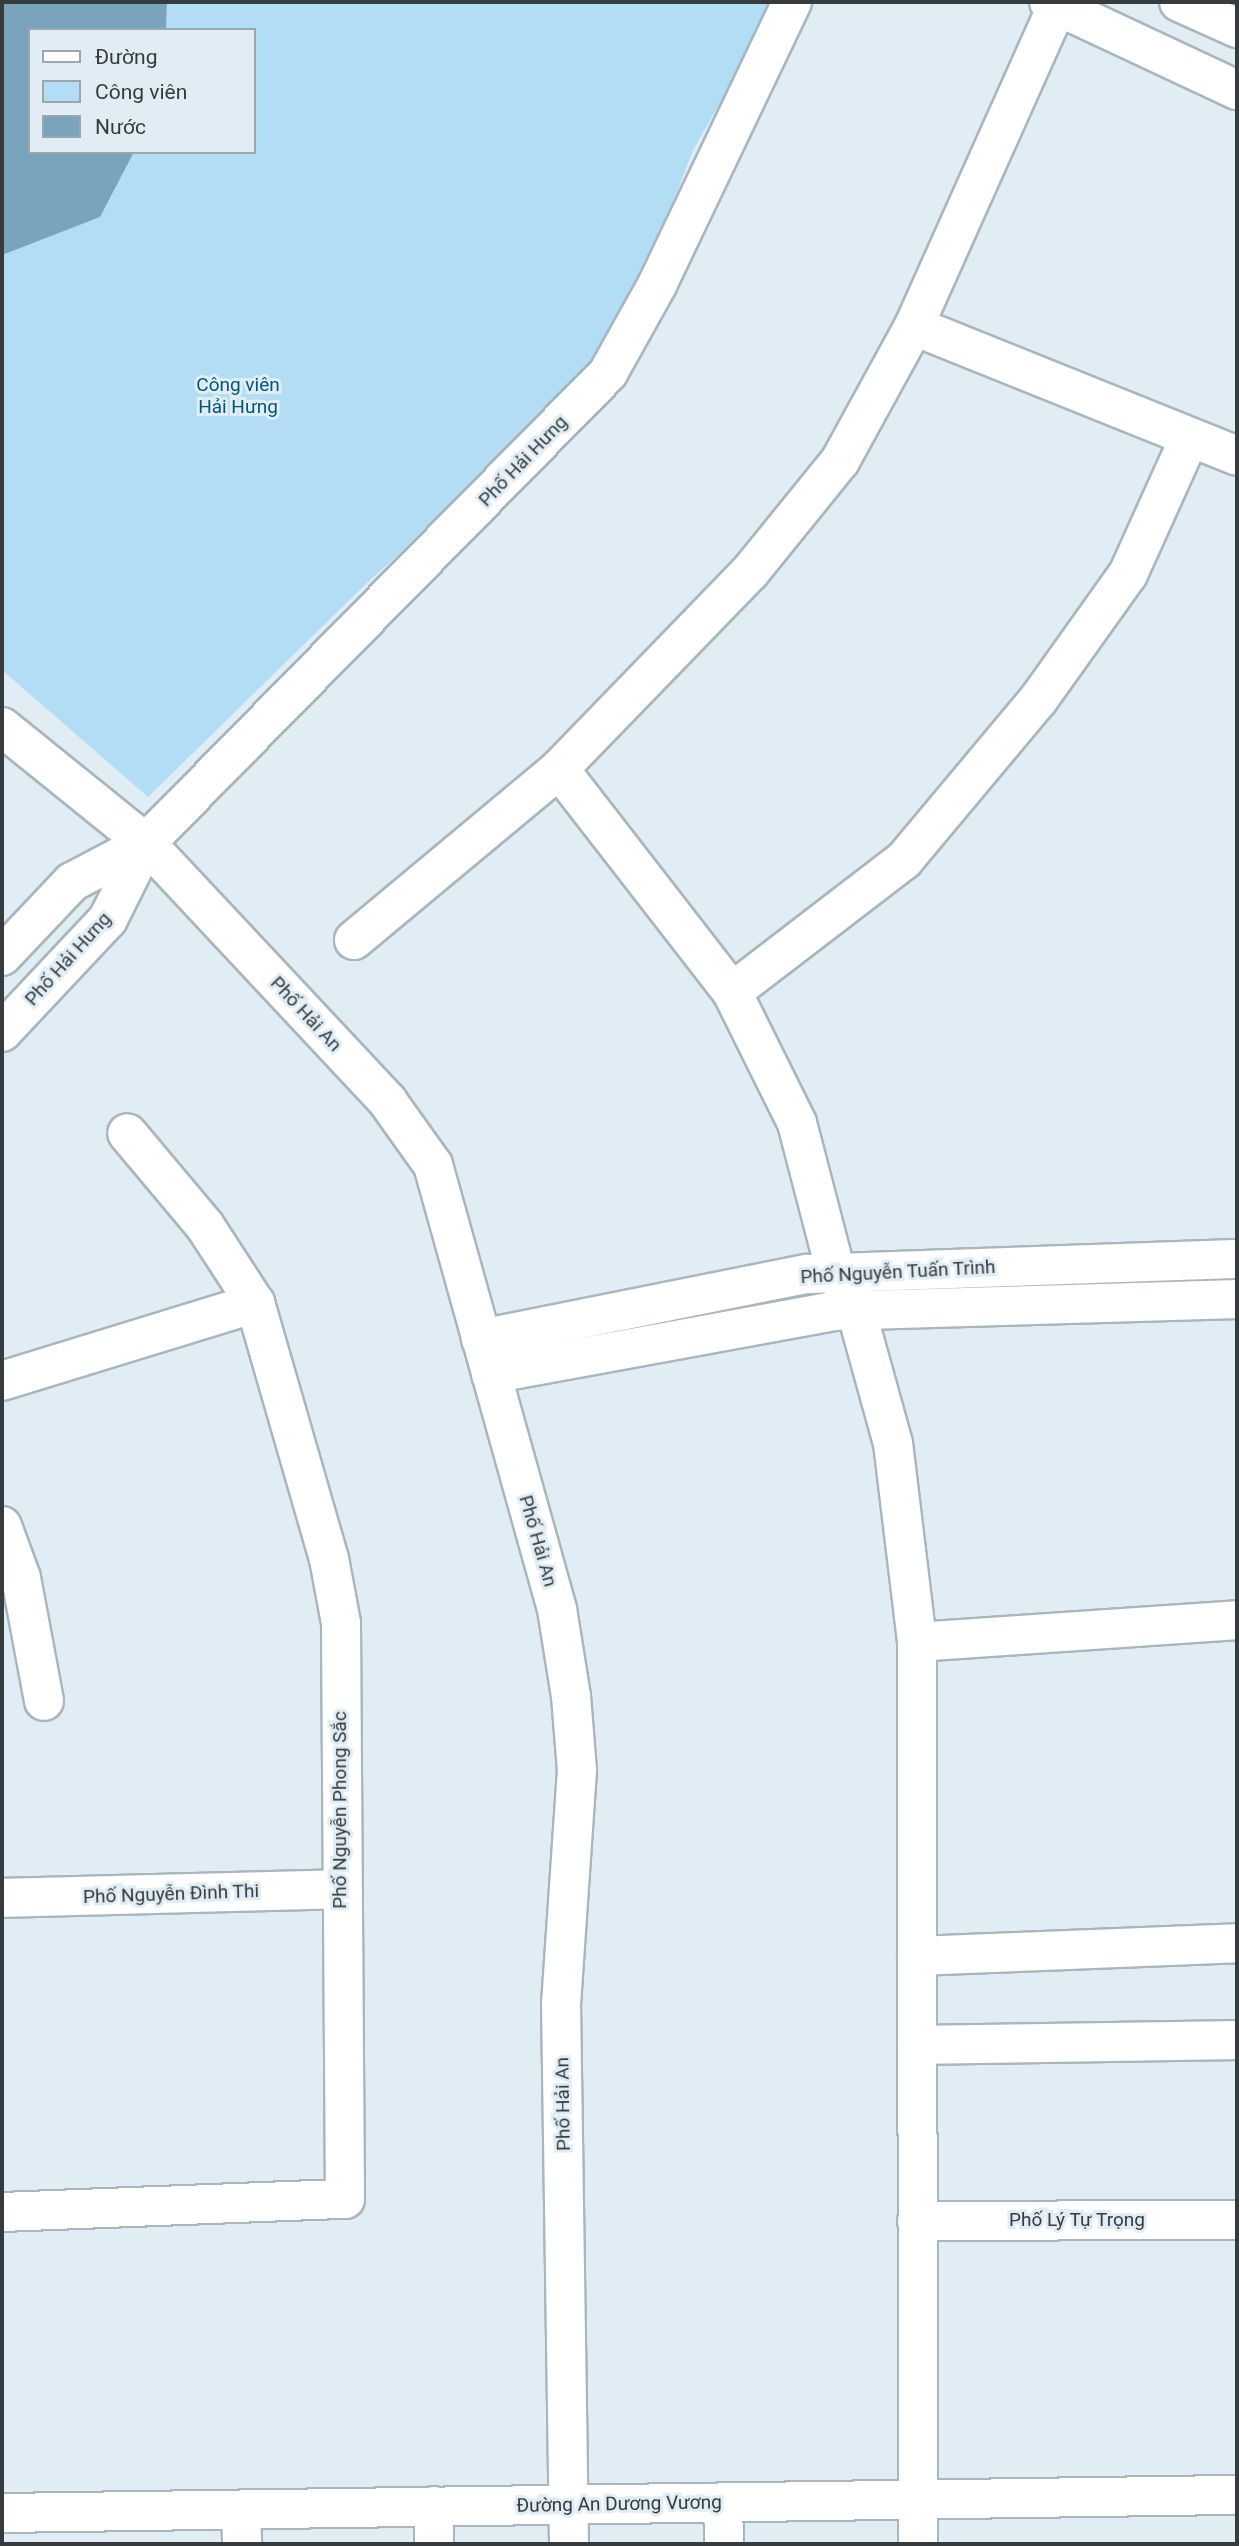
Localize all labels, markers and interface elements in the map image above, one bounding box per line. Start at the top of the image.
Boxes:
legend [28,28,256,154]
text: Đường [95,45,157,69]
text: Công viên [95,80,187,104]
text: Nước [95,115,146,139]
park label: Công viên Hải Hưng [196,374,280,418]
street label: Phố Hải Hưng [474,411,572,511]
street label: Phố Hải Hưng [20,908,116,1010]
street label: Phố Hải An [266,972,346,1056]
street label: Phố Nguyễn Tuấn Trình [800,1255,996,1289]
street label: Phố Hải An [514,1493,562,1589]
street label: Phố Nguyễn Phong Sắc [329,1711,351,1909]
street label: Phố Nguyễn Đình Thi [82,1880,260,1908]
street label: Phố Hải An [551,2057,575,2151]
street label: Phố Lý Tự Trọng [1009,2209,1145,2231]
street label: Đường An Dương Vương [516,2491,722,2517]

